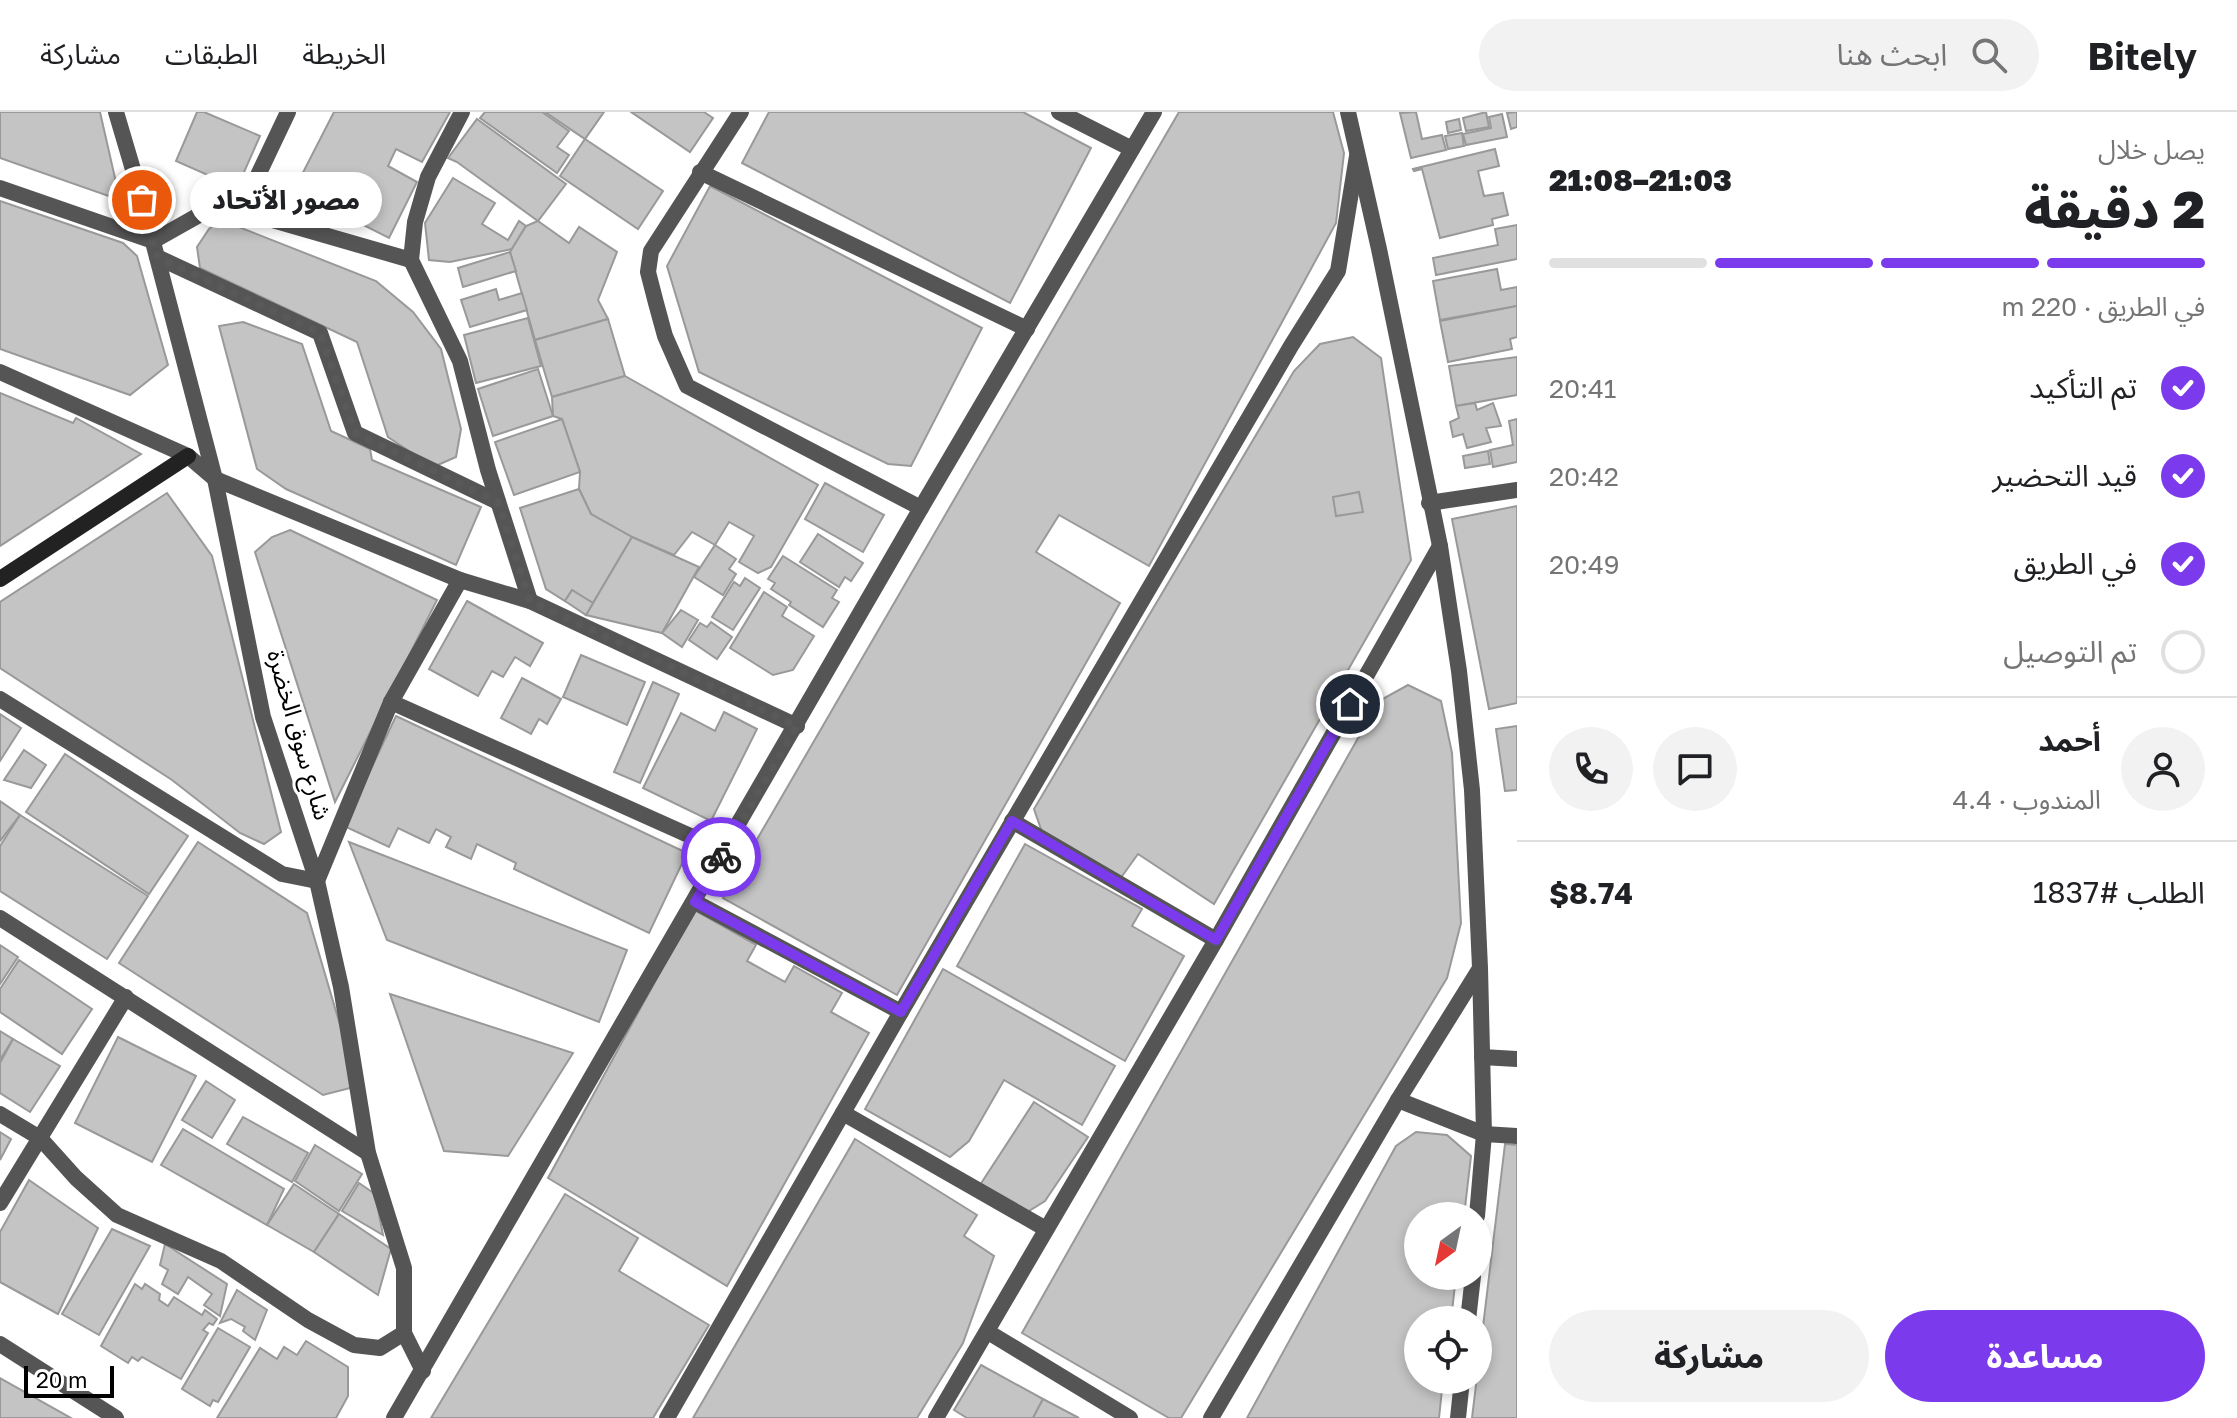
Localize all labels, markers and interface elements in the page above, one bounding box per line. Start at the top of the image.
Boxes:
search box [1479,19,2039,91]
icon: search [1967,33,2011,77]
text: Bitely [2087,33,2197,78]
text: ابحث هنا [1837,36,1947,72]
text: مشاركة [40,37,121,70]
text: الطبقات [165,37,258,70]
text: الخريطة [302,37,386,70]
text: يصل خلال [2098,134,2205,165]
text: 21:03–21:08 [1549,162,1732,198]
pin [108,166,176,234]
callout: مصور اﻷتحاد [190,172,382,228]
text: 2 دقيقة [2024,177,2205,239]
icon: bag [120,178,164,222]
text: مصور اﻷتحاد [212,184,360,215]
text: في الطريق · 220 m [2001,291,2205,322]
icon: check [2161,366,2205,410]
text: تم التأكيد [2029,369,2137,405]
text: 20:41 [1549,373,1616,404]
icon: check [2161,454,2205,498]
text: قيد التحضير [1992,457,2137,493]
text: 20:42 [1549,461,1619,492]
icon: check [2161,542,2205,586]
text: في الطريق [2014,545,2137,581]
text: 20:49 [1549,549,1620,580]
text: تم التوصيل [2003,633,2137,669]
street label: شارع سوق الخضرة [258,646,339,824]
pin [1316,670,1384,738]
icon: home [1328,682,1372,726]
text: أحمد [2038,722,2101,758]
button: phone [1549,727,1633,811]
button: chat [1653,727,1737,811]
button: person [2121,727,2205,811]
text: المندوب · 4.4 [1953,784,2101,815]
courier [681,817,761,897]
icon: bike [699,835,743,879]
text: الطلب #1837 [2033,874,2205,910]
text: $8.74 [1549,875,1633,911]
north arrow [1404,1202,1492,1290]
map controls [1404,1202,1492,1394]
button: locate [1404,1306,1492,1394]
button: مشاركة [1549,1310,1869,1402]
button: مساعدة [1885,1310,2205,1402]
scale bar [24,1362,114,1398]
text: 20 m [36,1366,87,1393]

